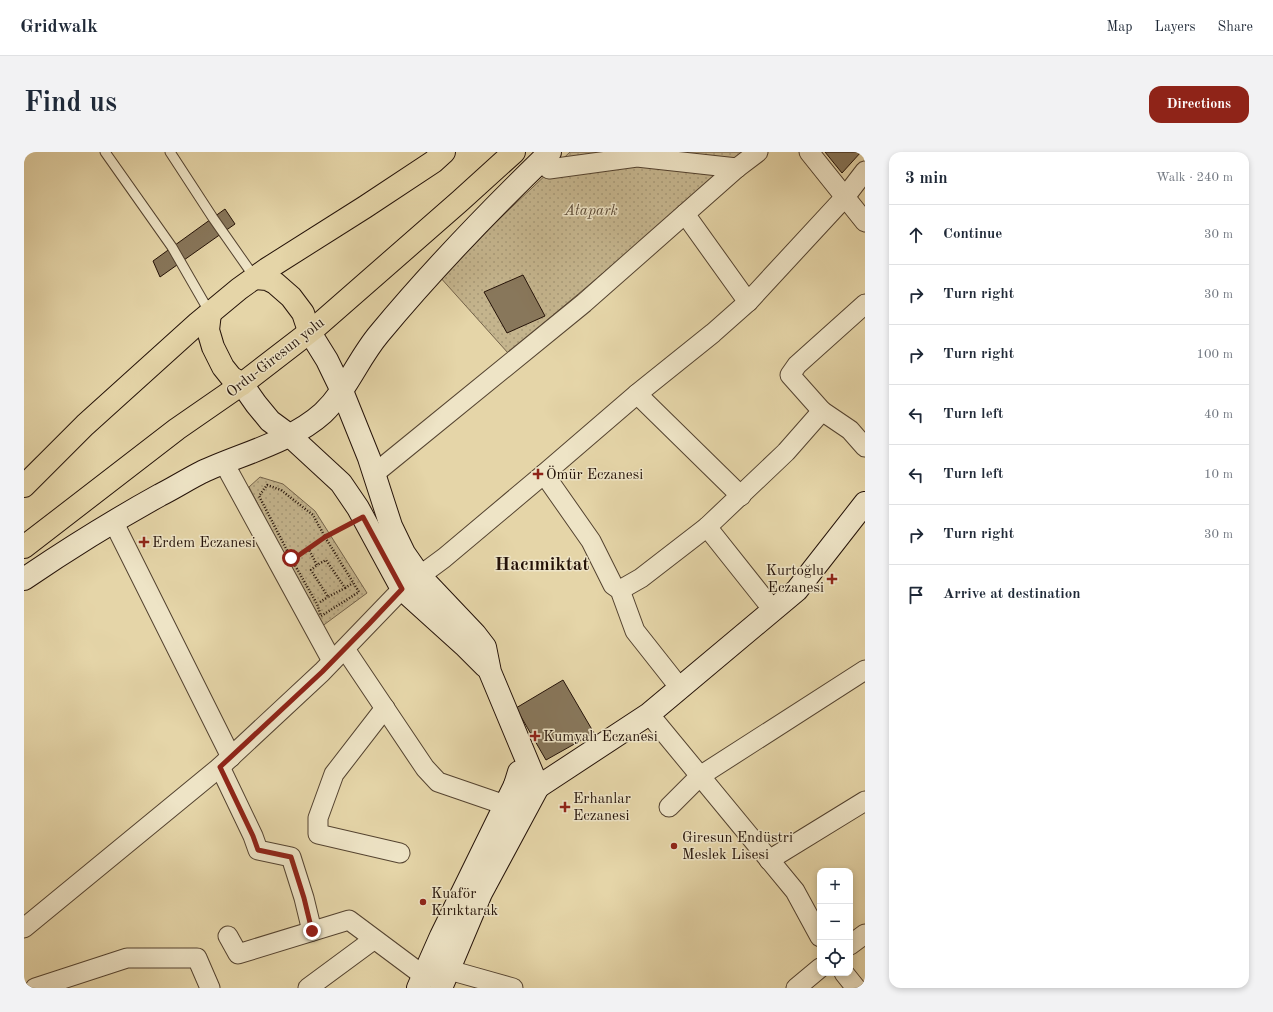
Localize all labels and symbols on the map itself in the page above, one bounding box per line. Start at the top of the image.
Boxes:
park label: Atapark [563,204,618,219]
street label: Ordu-Giresun yolu [224,315,328,401]
place label: Ömür Eczanesi [546,465,643,483]
marker: Ömür Eczanesi [533,469,543,479]
place label: Erdem Eczanesi [152,536,256,551]
marker: Erdem Eczanesi [139,537,149,547]
route start [282,549,300,567]
district label: Hacımiktat [495,556,589,575]
place label: Kurtoğlu Eczanesi [766,564,824,596]
marker: Kurtoğlu Eczanesi [827,574,837,584]
place label: Kumyalı Eczanesi [543,730,658,745]
marker: Kumyalı Eczanesi [530,731,540,741]
place label: Erhanlar Eczanesi [573,792,631,824]
marker: Erhanlar Eczanesi [560,802,570,812]
place label: Giresun Endüstri Meslek Lisesi [682,831,793,863]
marker: Giresun Endüstri Meslek Lisesi [669,841,679,851]
place label: Kuaför Kırıktarak [431,887,499,919]
marker: Kuaför Kırıktarak [418,897,428,907]
route end [303,922,321,940]

